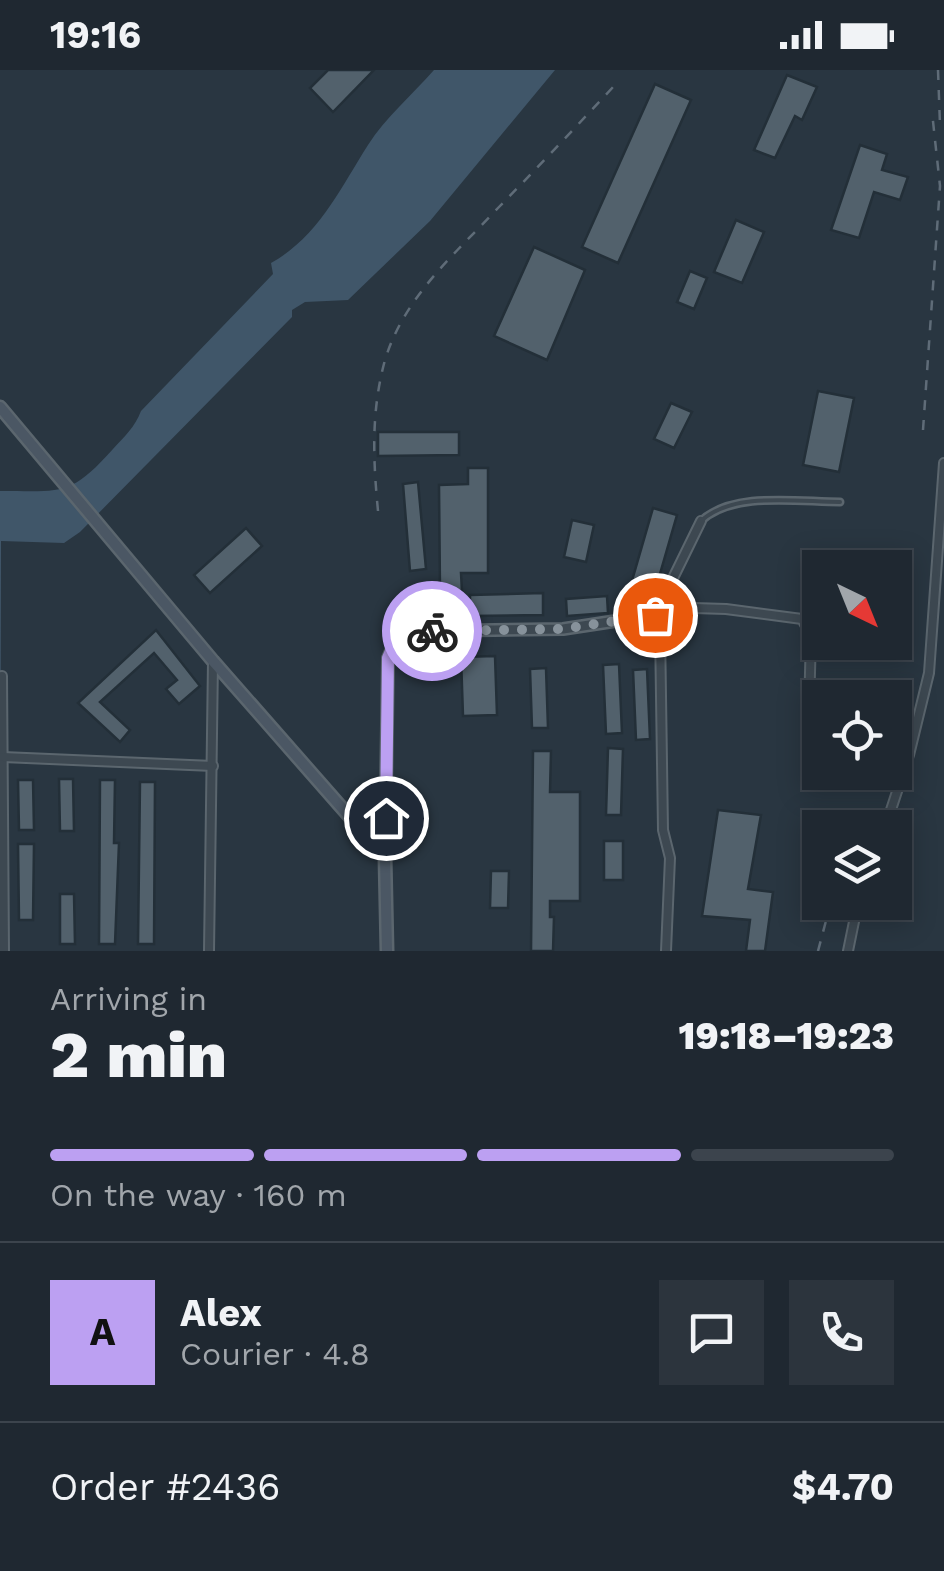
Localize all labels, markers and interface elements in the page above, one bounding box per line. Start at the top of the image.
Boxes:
text: 19:16 [50,13,141,57]
north arrow [802,550,912,660]
map controls [802,550,912,920]
pin [613,573,698,658]
courier [382,581,482,681]
icon: bag [628,588,683,643]
icon: bike [405,604,460,659]
button: locate [802,680,912,790]
pin [344,776,429,861]
icon: home [359,791,414,846]
button: layers [802,810,912,920]
text: Arriving in [50,980,207,1018]
text: 19:18–19:23 [679,1014,894,1058]
text: 2 min [50,1017,227,1093]
text: On the way · 160 m [50,1176,347,1214]
button: chat [659,1280,764,1385]
button: phone [789,1280,894,1385]
text: Alex [180,1291,262,1335]
text: A [90,1310,115,1354]
text: Courier · 4.8 [180,1335,370,1373]
text: Order #2436 [50,1465,280,1509]
text: $4.70 [792,1465,894,1509]

